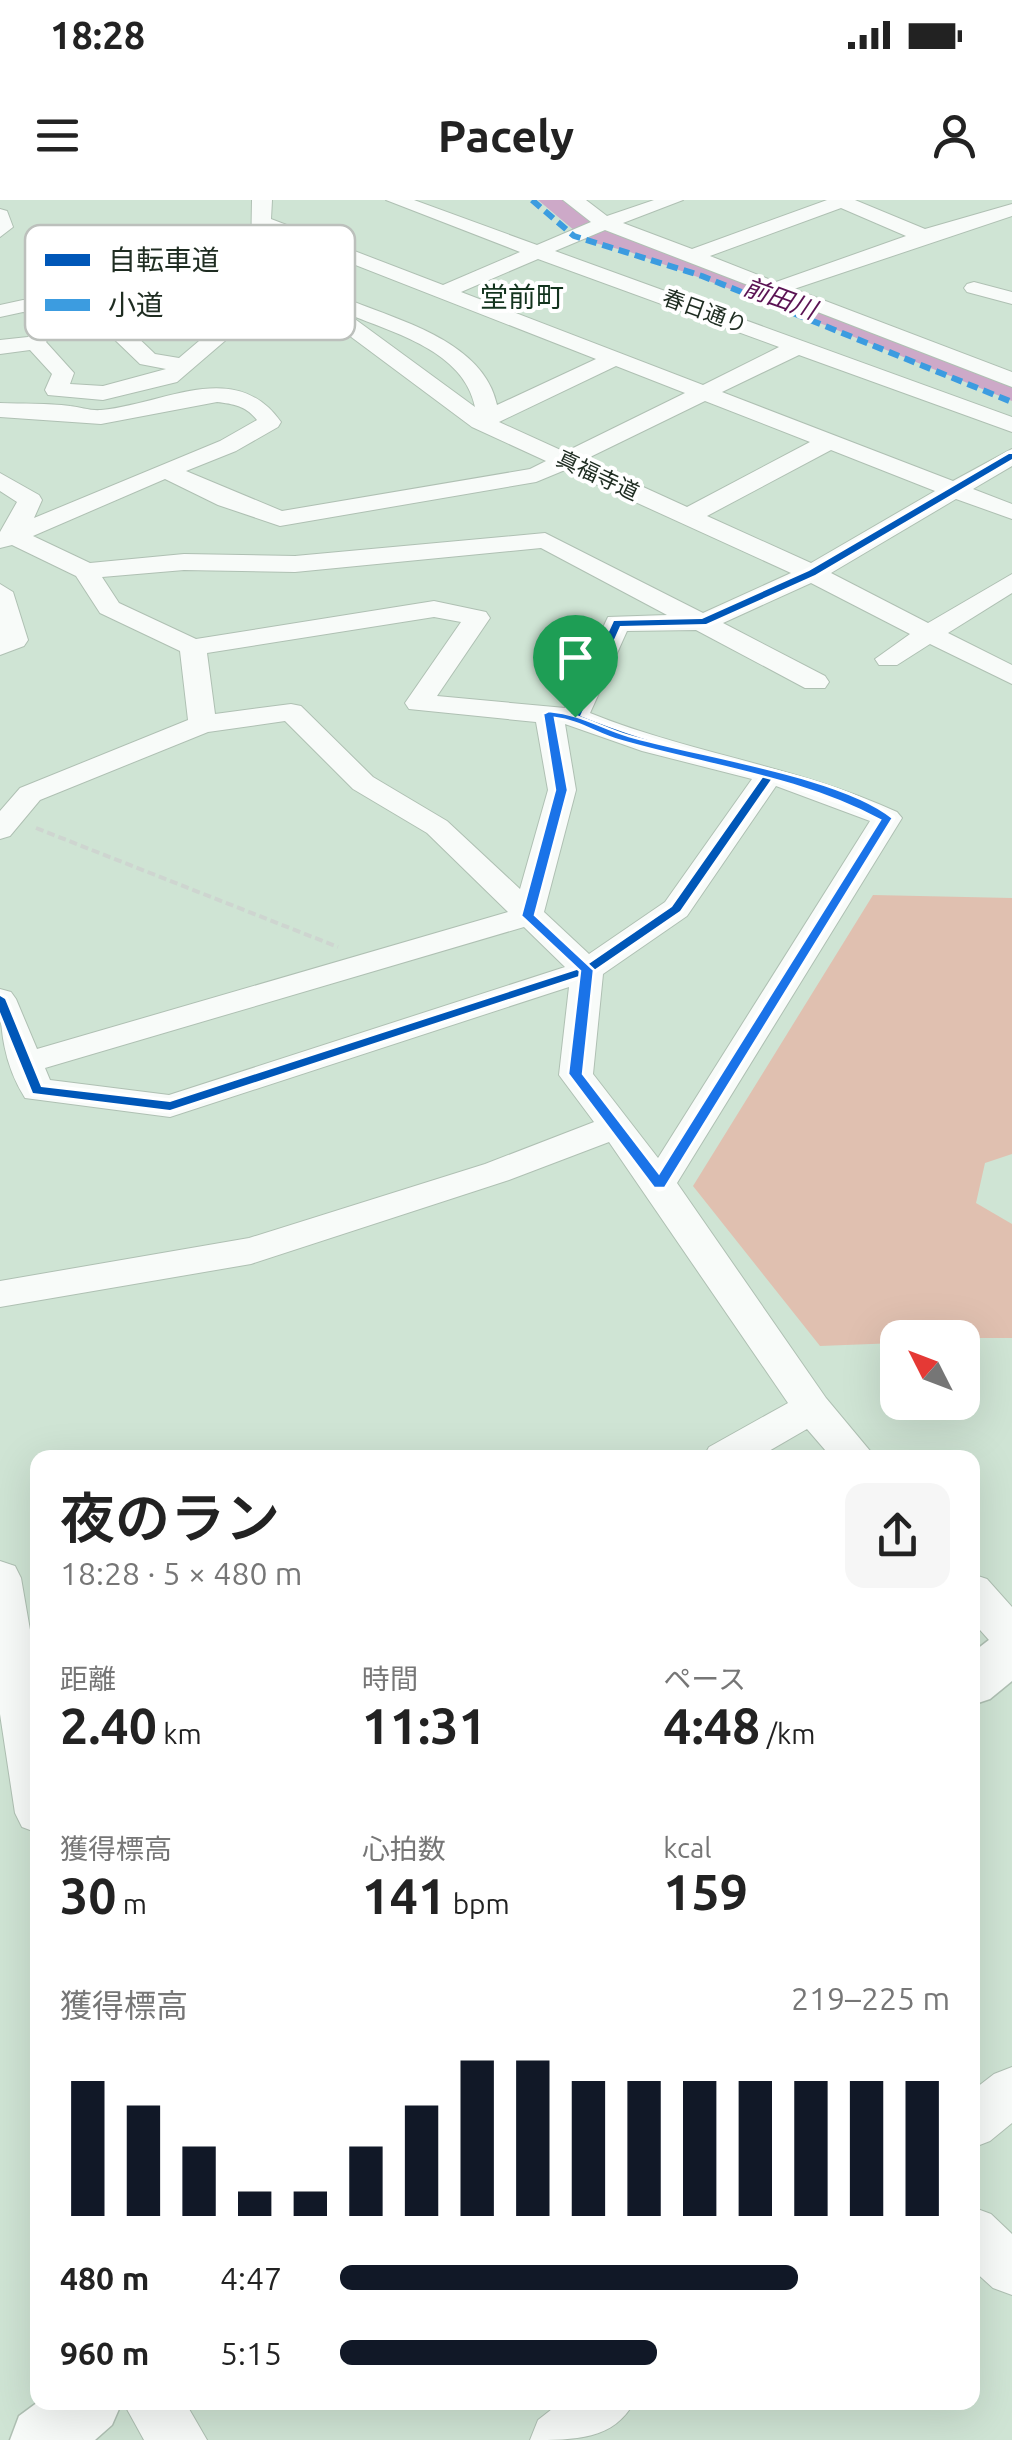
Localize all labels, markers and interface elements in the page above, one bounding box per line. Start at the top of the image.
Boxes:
text: 18:28 [50,14,145,56]
icon: menu [30,108,85,163]
icon: person [927,108,982,163]
text: Pacely [438,110,574,161]
legend [25,225,355,340]
text: 自転車道 [108,244,220,275]
water label: 前田川 [740,272,823,325]
district label: 堂前町 [480,281,564,312]
street label: 春日通り [660,284,751,337]
text: 小道 [108,289,164,320]
street label: 真福寺道 [553,445,643,504]
pin [533,615,618,718]
icon: arrive [548,630,603,685]
north arrow [880,1320,980,1420]
map controls [880,1320,980,1420]
button: share [845,1483,950,1588]
text: 夜のラン [60,1487,280,1548]
text: 18:28 · 5 × 480 m [60,1555,302,1591]
text: 距離 [60,1663,116,1694]
text: 時間 [362,1663,418,1694]
text: ペース [663,1663,746,1694]
text: 2.40 [60,1697,157,1753]
text: 11:31 [362,1697,487,1753]
text: 4:48 [663,1697,760,1753]
text: km [157,1718,202,1749]
text: /km [760,1718,815,1749]
text: kcal [663,1832,712,1863]
text: 獲得標高 [60,1833,172,1864]
text: 心拍数 [362,1833,446,1864]
text: 159 [663,1863,748,1919]
text: 30 [60,1867,116,1923]
text: 141 [362,1867,446,1923]
text: m [116,1888,147,1919]
text: bpm [446,1888,510,1919]
text: 219–225 m [791,1980,950,2016]
text: 獲得標高 [60,1987,188,2023]
text: 480 m [60,2260,149,2296]
text: 4:47 [220,2260,282,2296]
text: 960 m [60,2335,149,2371]
text: 5:15 [220,2335,282,2371]

